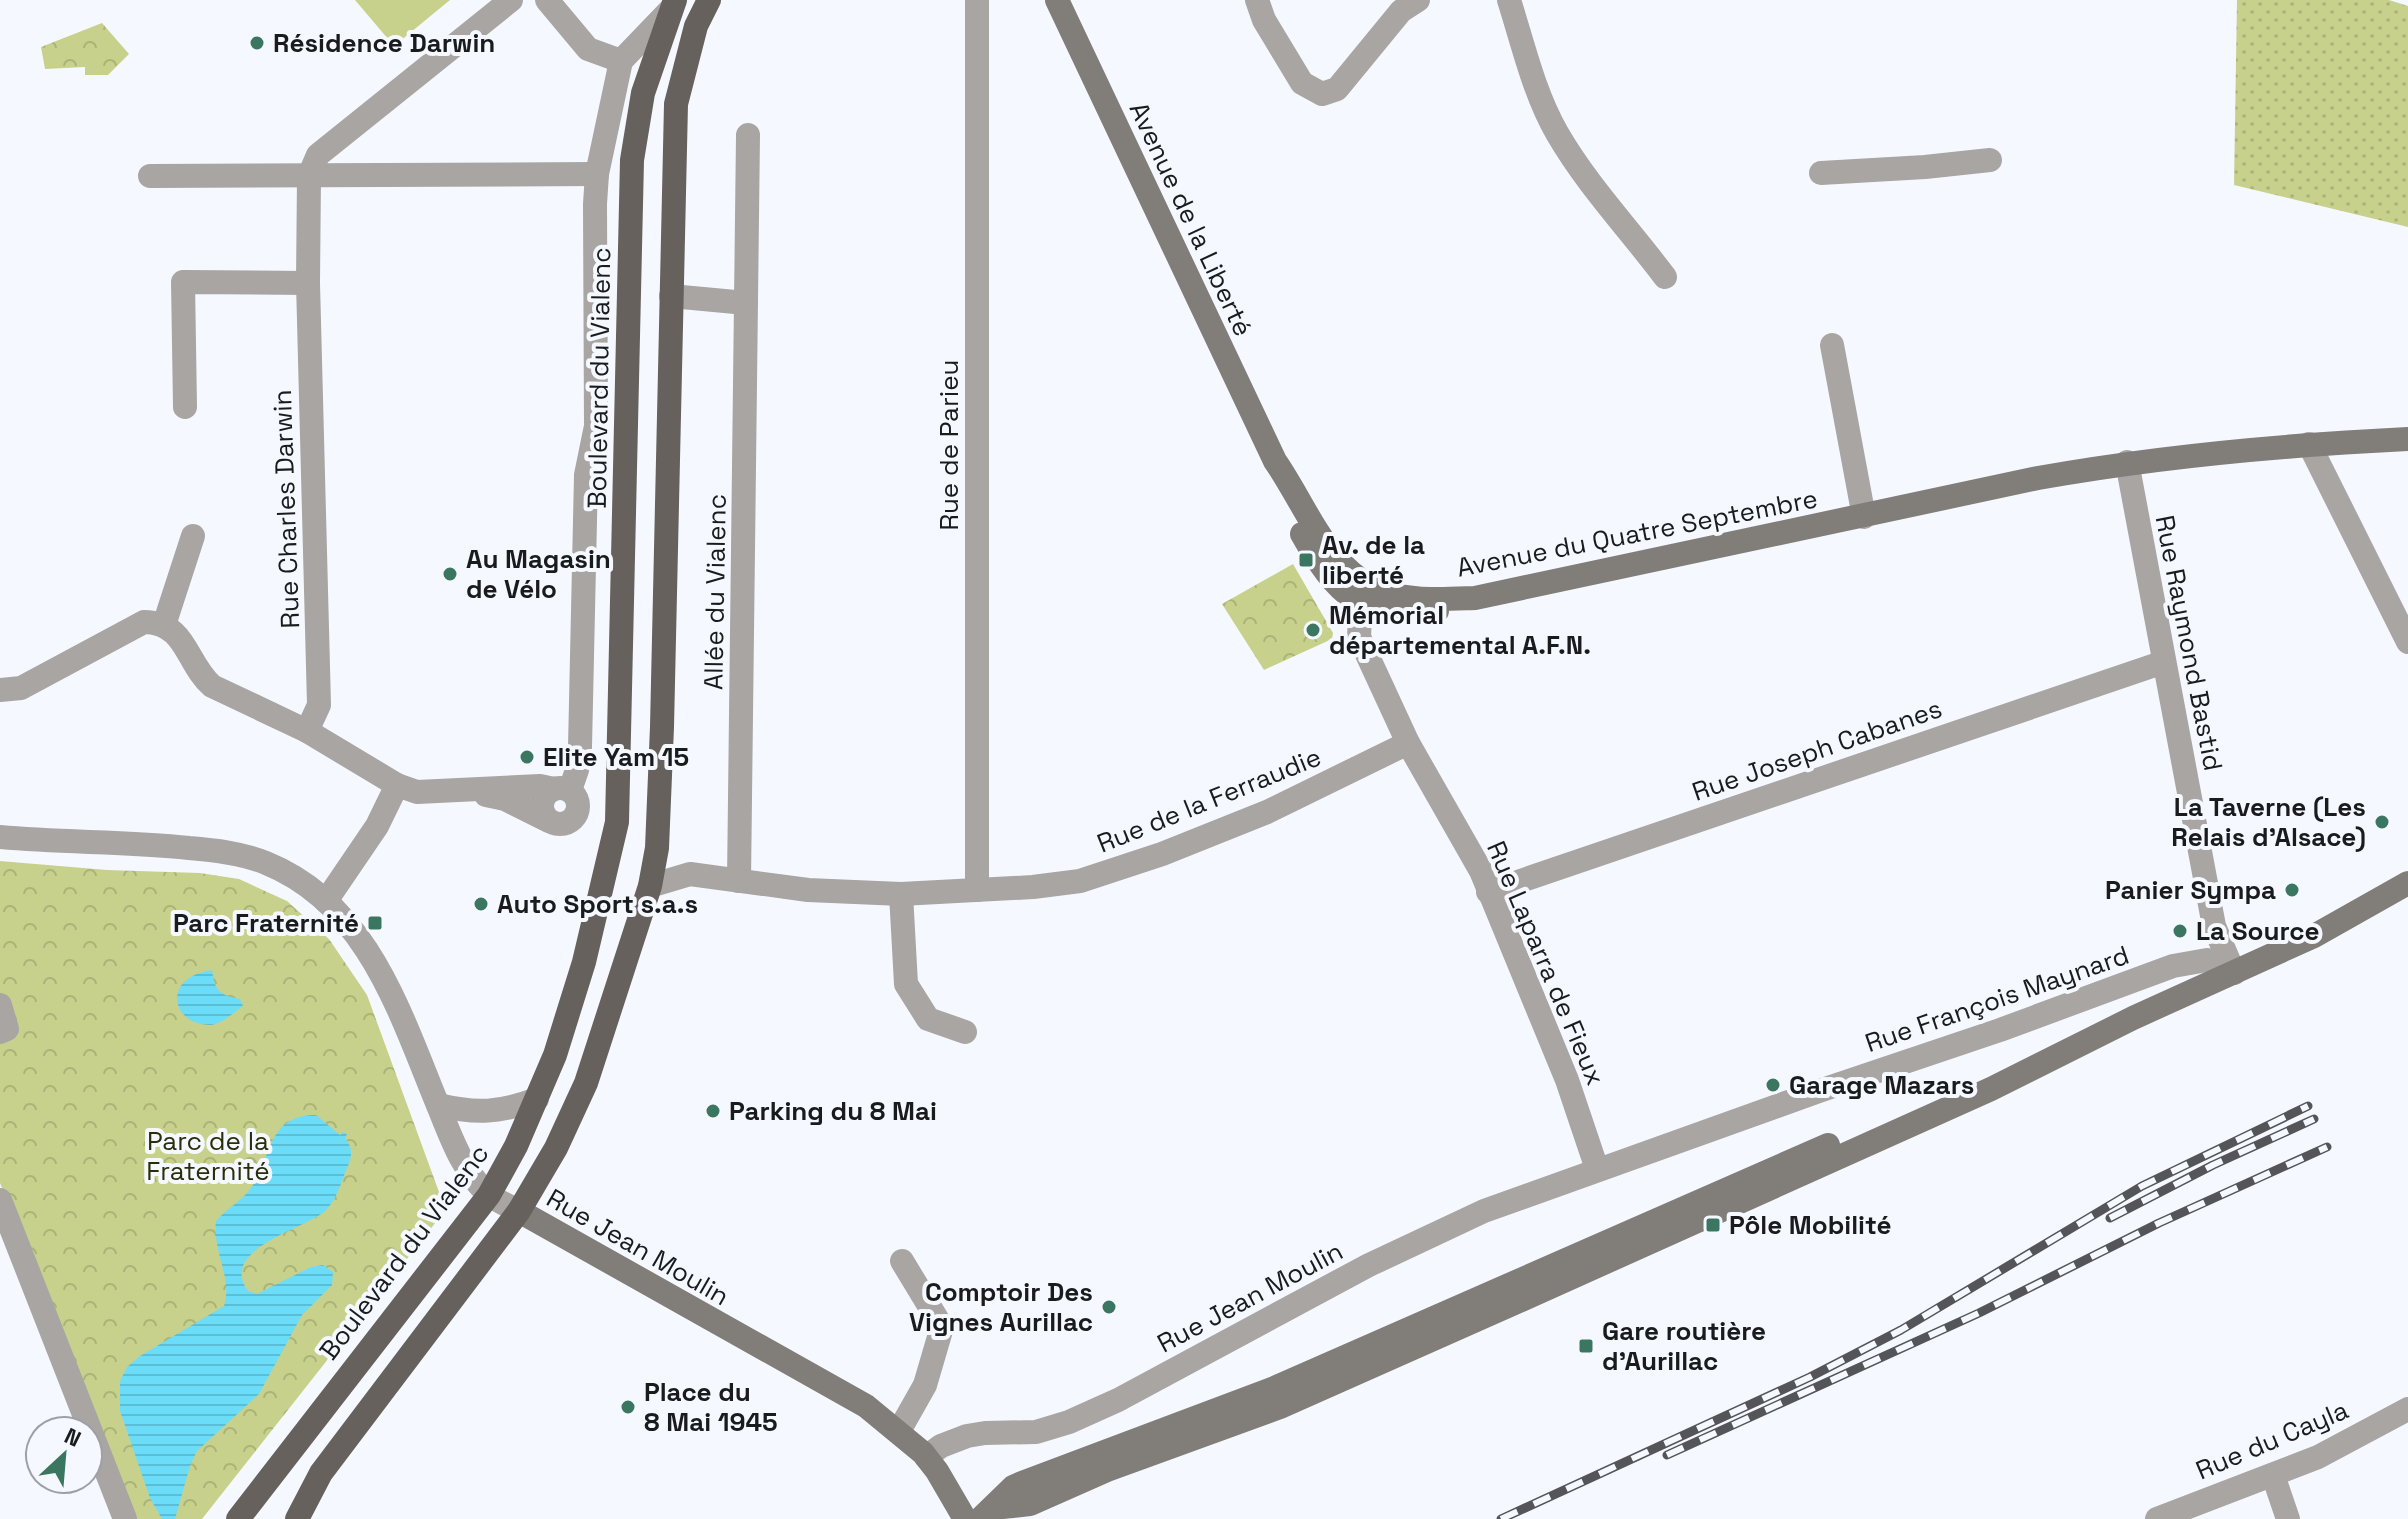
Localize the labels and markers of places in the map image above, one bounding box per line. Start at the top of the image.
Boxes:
place label: Résidence Darwin [273,26,495,60]
marker: Résidence Darwin [248,34,266,52]
place label: Av. de la liberté [1322,528,1425,592]
place label: Au Magasin de Vélo [466,542,611,606]
marker: Av. de la liberté [1297,551,1315,569]
marker: Au Magasin de Vélo [441,565,459,583]
place label: Mémorial départemental A.F.N. [1329,598,1591,662]
marker: Mémorial départemental A.F.N. [1304,621,1322,639]
place label: Elite Yam 15 [543,740,689,774]
marker: Elite Yam 15 [518,748,536,766]
place label: La Taverne (Les Relais d'Alsace) [2171,790,2366,854]
marker: La Taverne (Les Relais d'Alsace) [2373,813,2391,831]
place label: Panier Sympa [2105,873,2276,907]
marker: Panier Sympa [2283,881,2301,899]
place label: Auto Sport s.a.s [497,887,698,921]
marker: Auto Sport s.a.s [472,895,490,913]
place label: Parc Fraternité [173,906,359,940]
marker: Parc Fraternité [366,914,384,932]
place label: La Source [2196,914,2319,948]
marker: La Source [2171,922,2189,940]
place label: Garage Mazars [1789,1068,1974,1102]
marker: Garage Mazars [1764,1076,1782,1094]
place label: Parking du 8 Mai [729,1094,937,1128]
marker: Parking du 8 Mai [704,1102,722,1120]
place label: Pôle Mobilité [1729,1208,1891,1242]
marker: Pôle Mobilité [1704,1216,1722,1234]
place label: Comptoir Des Vignes Aurillac [909,1275,1093,1339]
marker: Comptoir Des Vignes Aurillac [1100,1298,1118,1316]
place label: Gare routière d'Aurillac [1602,1314,1766,1378]
marker: Gare routière d'Aurillac [1577,1337,1595,1355]
place label: Place du 8 Mai 1945 [644,1375,778,1439]
marker: Place du 8 Mai 1945 [619,1398,637,1416]

